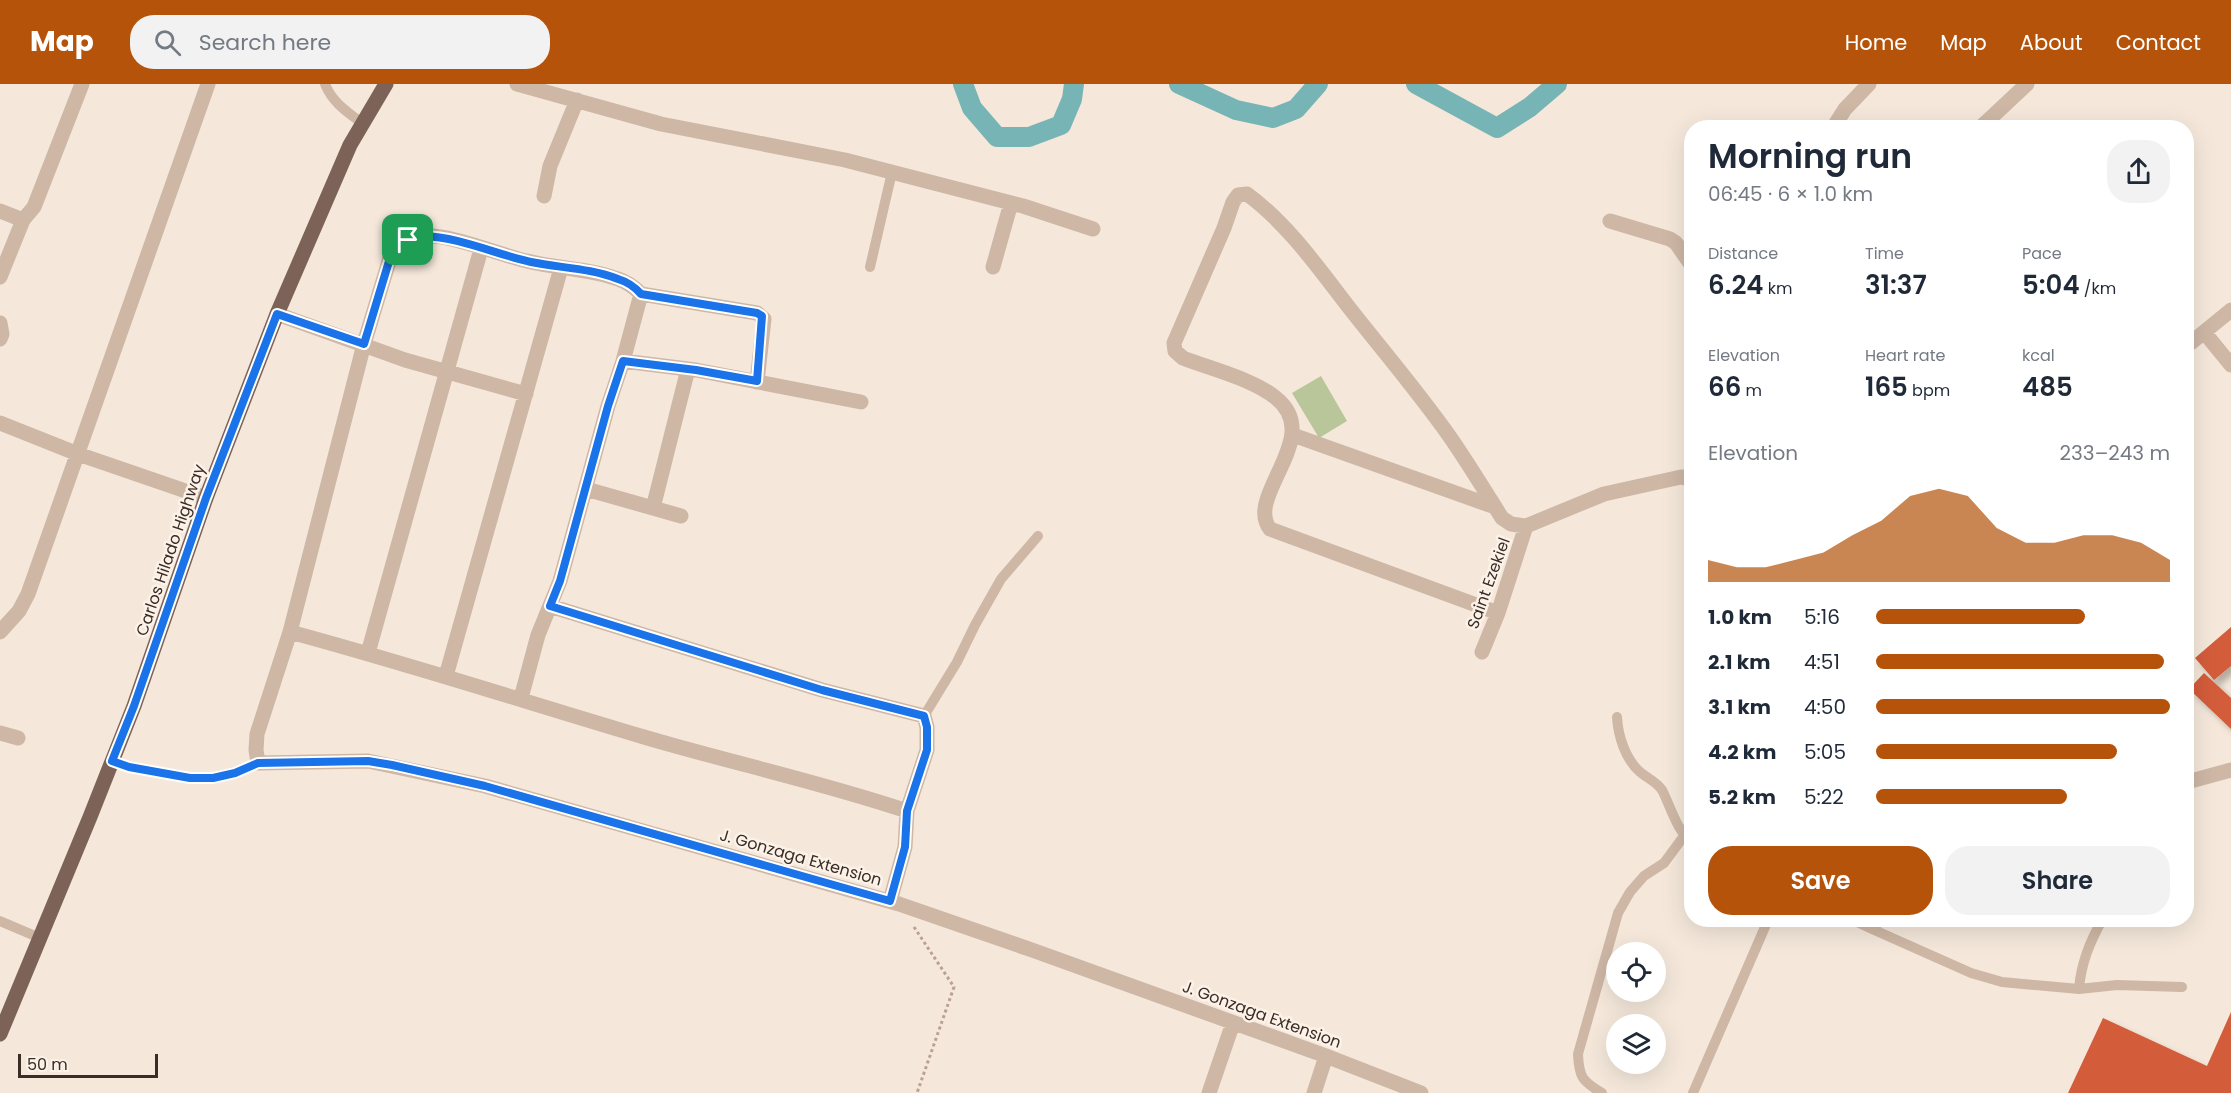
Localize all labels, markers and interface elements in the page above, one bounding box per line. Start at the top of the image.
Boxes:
search box [130,15,550,69]
text: Map [30,22,94,61]
icon: search [151,26,184,59]
text: Search here [199,27,331,58]
text: Home [1845,28,1907,57]
text: Map [1940,28,1987,57]
text: About [2020,28,2083,57]
text: Contact [2116,28,2201,57]
text: Morning run [1708,133,1912,180]
button: share [2107,140,2170,203]
text: 06:45 · 6 × 1.0 km [1708,180,1873,208]
pin [382,214,433,265]
icon: arrive [391,223,424,256]
text: Distance [1708,242,1778,265]
text: Time [1865,242,1904,265]
text: Pace [2022,242,2062,265]
text: 6.24 [1708,267,1764,303]
text: 31:37 [1865,267,1927,303]
text: 5:04 [2022,267,2080,303]
text: km [1764,277,1793,300]
text: /km [2080,277,2116,300]
text: Elevation [1708,344,1780,367]
text: Heart rate [1865,344,1945,367]
text: kcal [2022,344,2055,367]
text: 66 [1708,369,1741,405]
text: 165 [1865,369,1908,405]
text: 485 [2022,369,2073,405]
text: m [1741,379,1762,402]
text: bpm [1908,379,1950,402]
text: Elevation [1708,439,1798,467]
text: 233–243 m [2060,439,2170,467]
street label: Carlos Hilado Highway [130,461,211,639]
street label: Saint Ezekiel [1461,534,1516,632]
text: 1.0 km [1708,603,1772,631]
text: 5:16 [1804,603,1840,631]
text: 2.1 km [1708,648,1770,676]
text: 4:51 [1804,648,1840,676]
text: 3.1 km [1708,693,1771,721]
text: 4:50 [1804,693,1846,721]
text: 4.2 km [1708,738,1776,766]
text: 5:05 [1804,738,1846,766]
text: 5.2 km [1708,783,1776,811]
text: 5:22 [1804,783,1844,811]
street label: J. Gonzaga Extension [717,823,885,892]
button: Save [1708,846,1933,915]
button: Share [1945,846,2170,915]
map controls [1606,942,1666,1074]
button: locate [1606,942,1666,1002]
street label: J. Gonzaga Extension [1179,975,1345,1054]
button: layers [1606,1014,1666,1074]
scale bar [18,1051,158,1078]
text: 50 m [27,1053,68,1076]

